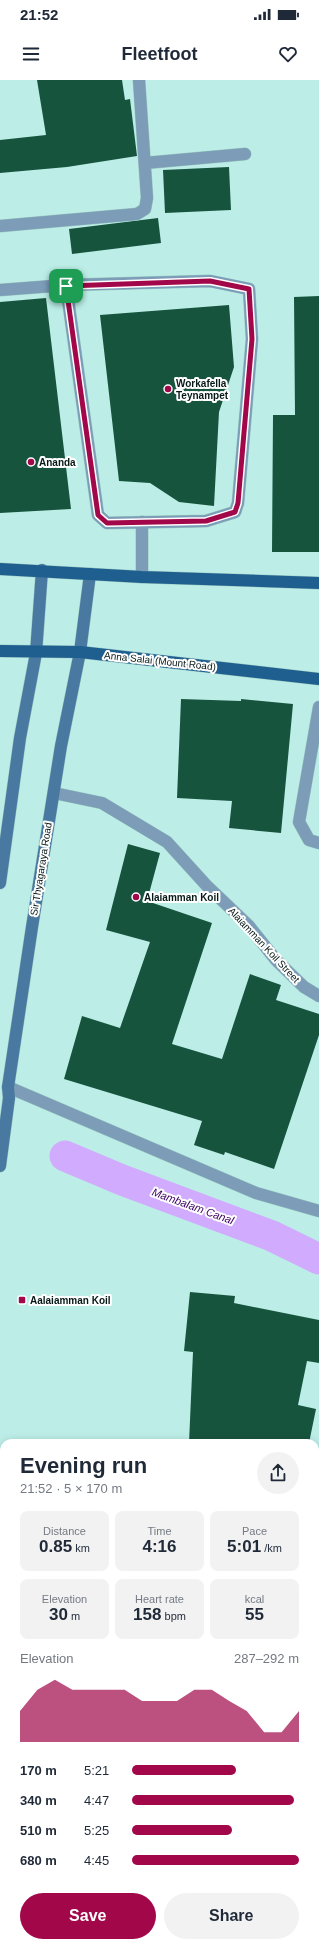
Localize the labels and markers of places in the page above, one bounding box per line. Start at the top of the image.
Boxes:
pin [49,269,83,303]
place label: Workafella Teynampet [176,378,229,401]
marker: Workafella Teynampet [163,384,173,394]
marker: Ananda [26,457,36,467]
place label: Ananda [39,457,76,468]
marker: Alaiamman Koil [131,892,141,902]
place label: Alaiamman Koil [144,892,219,903]
marker: Aalaiamman Koil [17,1295,27,1305]
place label: Aalaiamman Koil [30,1295,111,1306]

